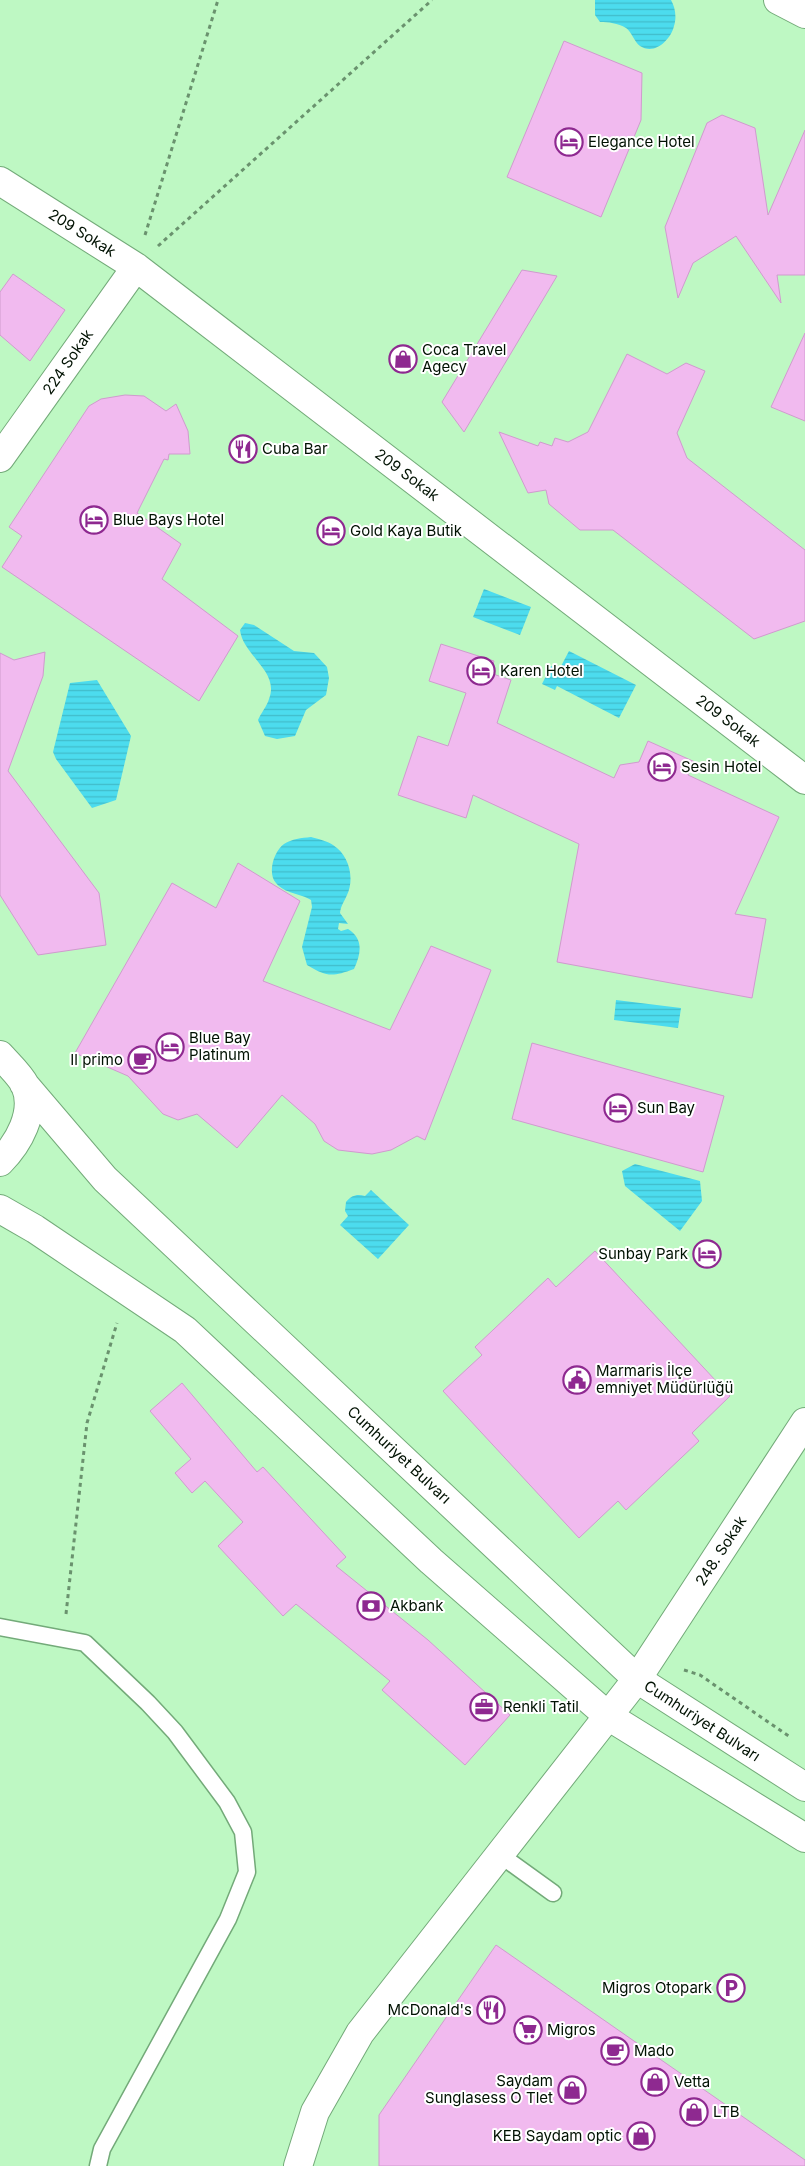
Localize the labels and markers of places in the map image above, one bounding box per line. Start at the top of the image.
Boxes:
hotel icon: Elegance Hotel [554,127,584,157]
place label: Elegance Hotel [588,132,695,151]
place label: Coca Travel Agecy [422,340,507,376]
shop icon: Coca Travel Agecy [388,344,418,374]
restaurant icon: Cuba Bar [228,434,258,464]
place label: Cuba Bar [262,439,328,458]
hotel icon: Blue Bays Hotel [79,505,109,535]
place label: Blue Bays Hotel [113,510,224,529]
hotel icon: Gold Kaya Butik [316,516,346,546]
place label: Gold Kaya Butik [350,521,463,540]
hotel icon: Karen Hotel [466,656,496,686]
place label: Karen Hotel [500,661,583,680]
hotel icon: Sesin Hotel [647,752,677,782]
place label: Sesin Hotel [681,757,761,776]
place label: Blue Bay Platinum [189,1028,251,1064]
hotel icon: Blue Bay Platinum [155,1032,185,1062]
cafe icon: Il primo [127,1045,157,1075]
place label: Il primo [70,1050,123,1069]
hotel icon: Sun Bay [603,1093,633,1123]
place label: Sun Bay [637,1098,696,1117]
hotel icon: Sunbay Park [692,1239,722,1269]
place label: Sunbay Park [598,1244,689,1263]
place label: Marmaris İlçe emniyet Müdürlüğü [596,1361,733,1397]
public building icon: Marmaris İlçe emniyet Müdürlüğü [562,1365,592,1395]
bank icon: Akbank [356,1591,386,1621]
place label: Akbank [390,1596,444,1615]
office icon: Renkli Tatil [469,1692,499,1722]
place label: Renkli Tatil [503,1697,579,1716]
parking icon: Migros Otopark [716,1973,746,2003]
place label: Migros Otopark [602,1978,713,1997]
restaurant icon: McDonald's [476,1995,506,2025]
place label: McDonald's [388,2000,472,2019]
supermarket icon: Migros [513,2015,543,2045]
place label: Migros [547,2020,596,2039]
cafe icon: Mado [600,2036,630,2066]
place label: Mado [634,2041,674,2060]
shop icon: Vetta [640,2067,670,2097]
place label: Saydam Sunglasess O Tlet [425,2071,553,2107]
place label: Vetta [674,2072,710,2091]
shop icon: Saydam Sunglasess O Tlet [557,2075,587,2105]
shop icon: LTB [679,2097,709,2127]
place label: LTB [713,2102,740,2121]
shop icon: KEB Saydam optic [626,2121,656,2151]
place label: KEB Saydam optic [493,2126,622,2145]

